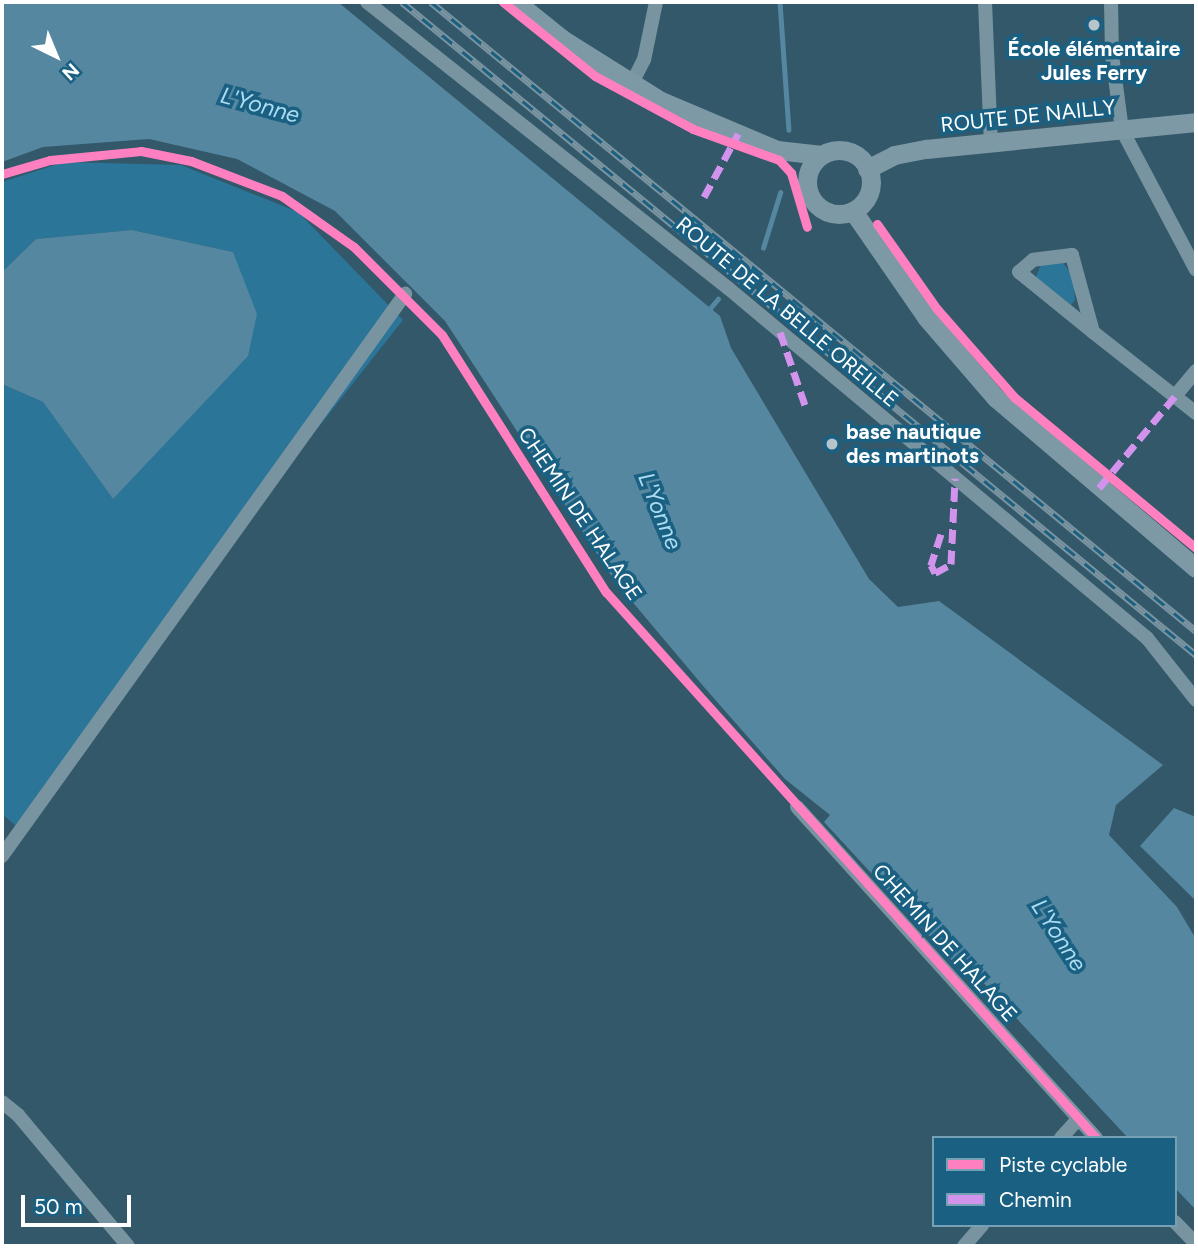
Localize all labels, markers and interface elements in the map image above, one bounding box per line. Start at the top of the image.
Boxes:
marker: École élémentaire Jules Ferry [1086,17,1102,33]
north arrow [21,21,91,91]
place label: École élémentaire Jules Ferry [1008,36,1180,86]
text: N [57,58,84,85]
water label: L'Yonne [217,81,303,129]
street label: ROUTE DE NAILLY [939,94,1117,138]
street label: ROUTE DE LA BELLE OREILLE [671,212,903,412]
place label: base nautique des martinots [846,419,981,469]
street label: CHEMIN DE HALAGE [513,423,647,605]
marker: base nautique des martinots [824,436,840,452]
water label: L'Yonne [632,468,688,554]
street label: CHEMIN DE HALAGE [868,859,1022,1027]
water label: L'Yonne [1025,894,1093,976]
legend [932,1136,1177,1227]
text: Piste cyclable [999,1152,1127,1177]
scale bar [24,1182,135,1226]
text: Chemin [999,1187,1072,1212]
text: 50 m [34,1194,83,1219]

